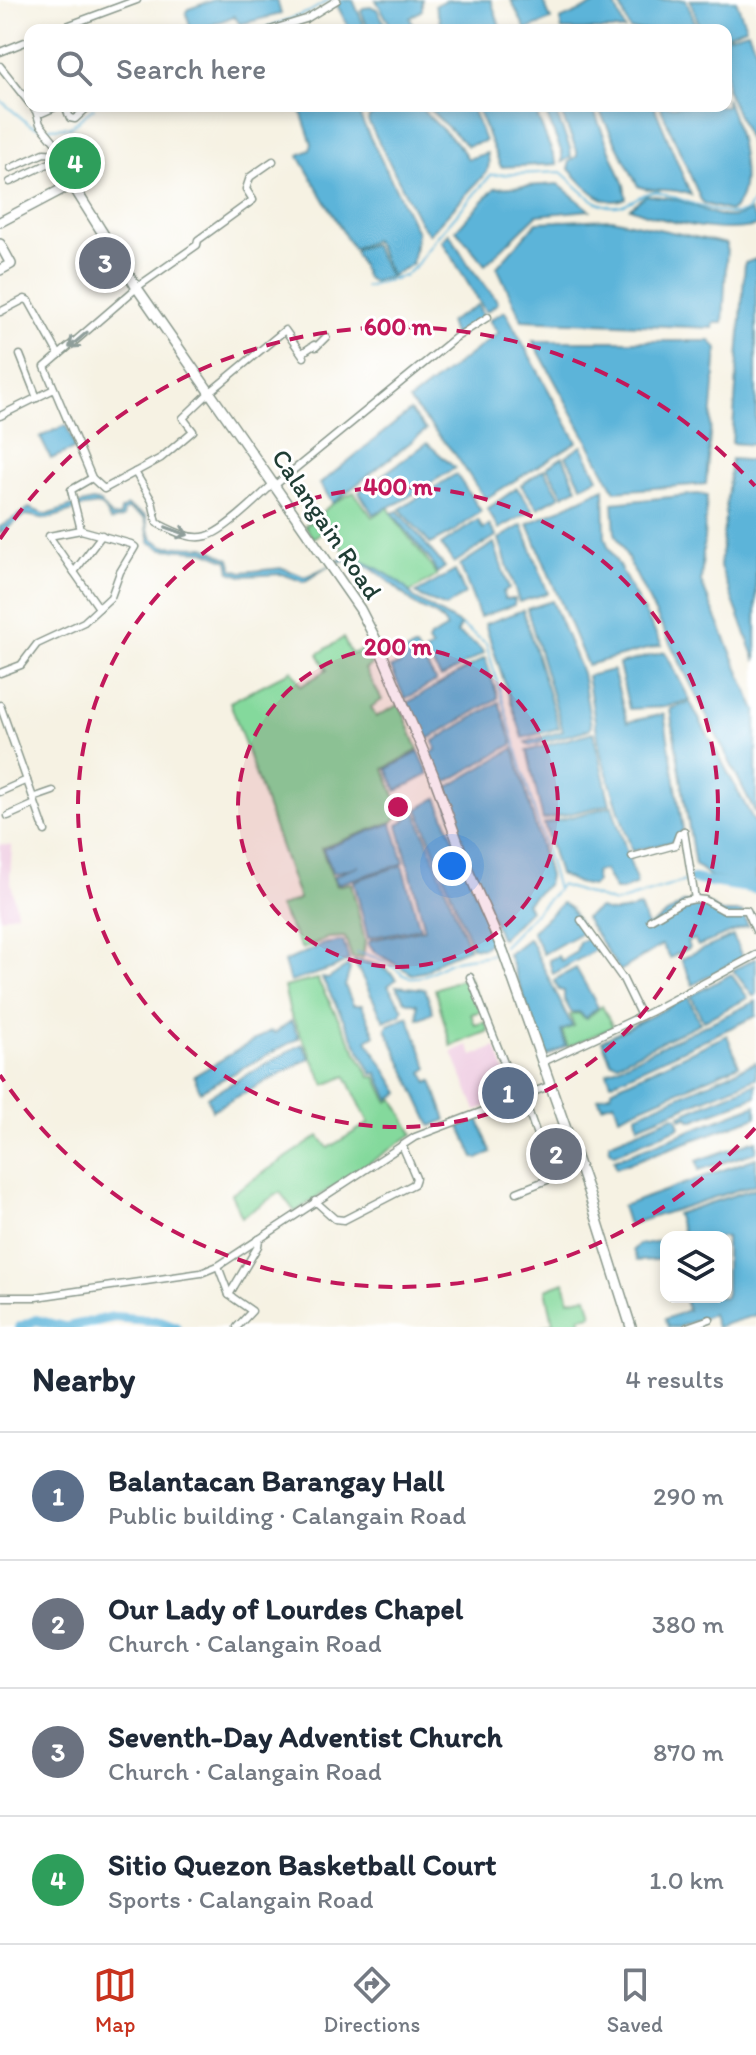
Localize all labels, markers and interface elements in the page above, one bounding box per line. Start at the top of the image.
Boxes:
search box [24,24,732,112]
icon: search [52,46,96,90]
text: Search here [116,50,266,87]
pin: 4 [49,133,101,193]
pin: 3 [79,233,131,293]
text: 600 m [364,312,433,341]
one-way arrow [69,330,89,348]
street label: Calangain Road [265,443,389,605]
text: 400 m [363,472,434,501]
one-way arrow [164,525,189,539]
text: 200 m [364,632,433,661]
centre of rings [384,793,412,821]
your location [432,846,472,886]
pin: 1 [482,1063,534,1123]
pin: 2 [530,1124,582,1184]
map controls [660,1231,732,1303]
button: layers [660,1231,732,1303]
text: Nearby [32,1359,135,1400]
text: 4 results [625,1363,724,1395]
text: Balantacan Barangay Hall [108,1462,444,1499]
text: 1 [52,1480,64,1512]
text: 290 m [653,1480,724,1512]
text: Public building · Calangain Road [108,1499,466,1531]
text: Our Lady of Lourdes Chapel [108,1590,463,1627]
text: 2 [51,1608,65,1640]
text: 380 m [652,1608,724,1640]
text: Church · Calangain Road [108,1627,382,1659]
text: Seventh-Day Adventist Church [108,1718,502,1755]
text: 3 [51,1736,65,1768]
text: 870 m [653,1736,724,1768]
text: Church · Calangain Road [108,1755,382,1787]
text: Sitio Quezon Basketball Court [108,1846,497,1883]
text: 4 [50,1864,66,1896]
text: 1.0 km [649,1864,724,1896]
text: Sports · Calangain Road [108,1883,373,1915]
tab: Map [93,1963,137,2038]
tab: Directions [324,1963,420,2038]
tab: Saved [607,1963,663,2038]

